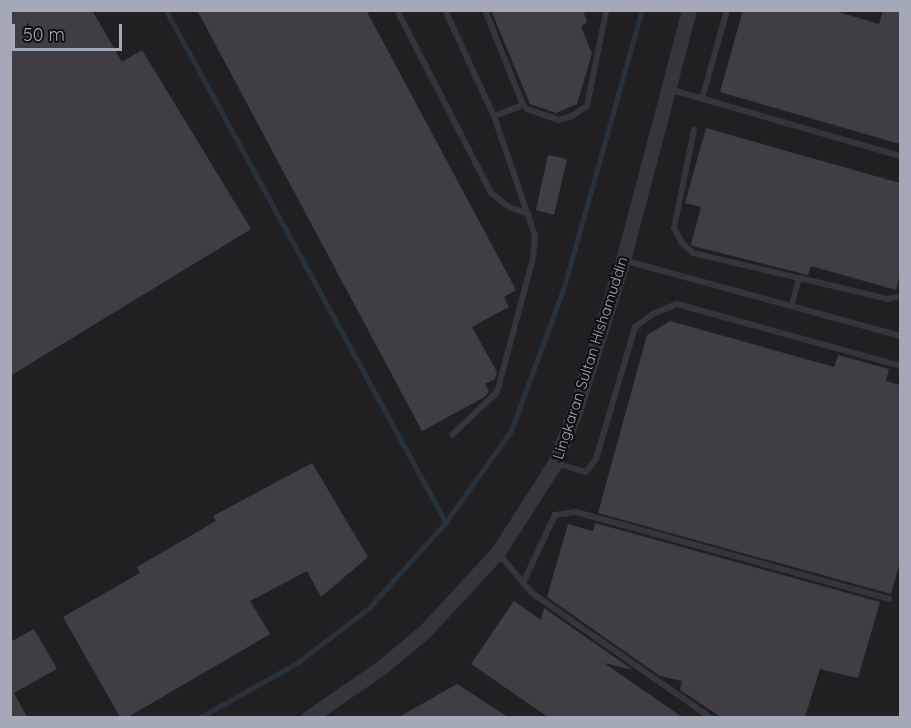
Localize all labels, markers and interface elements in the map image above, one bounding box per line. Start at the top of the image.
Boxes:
scale bar [15,12,124,50]
text: 50 m [23,23,65,46]
street label: Lingkaran Sultan Hishamuddin [549,254,631,462]

